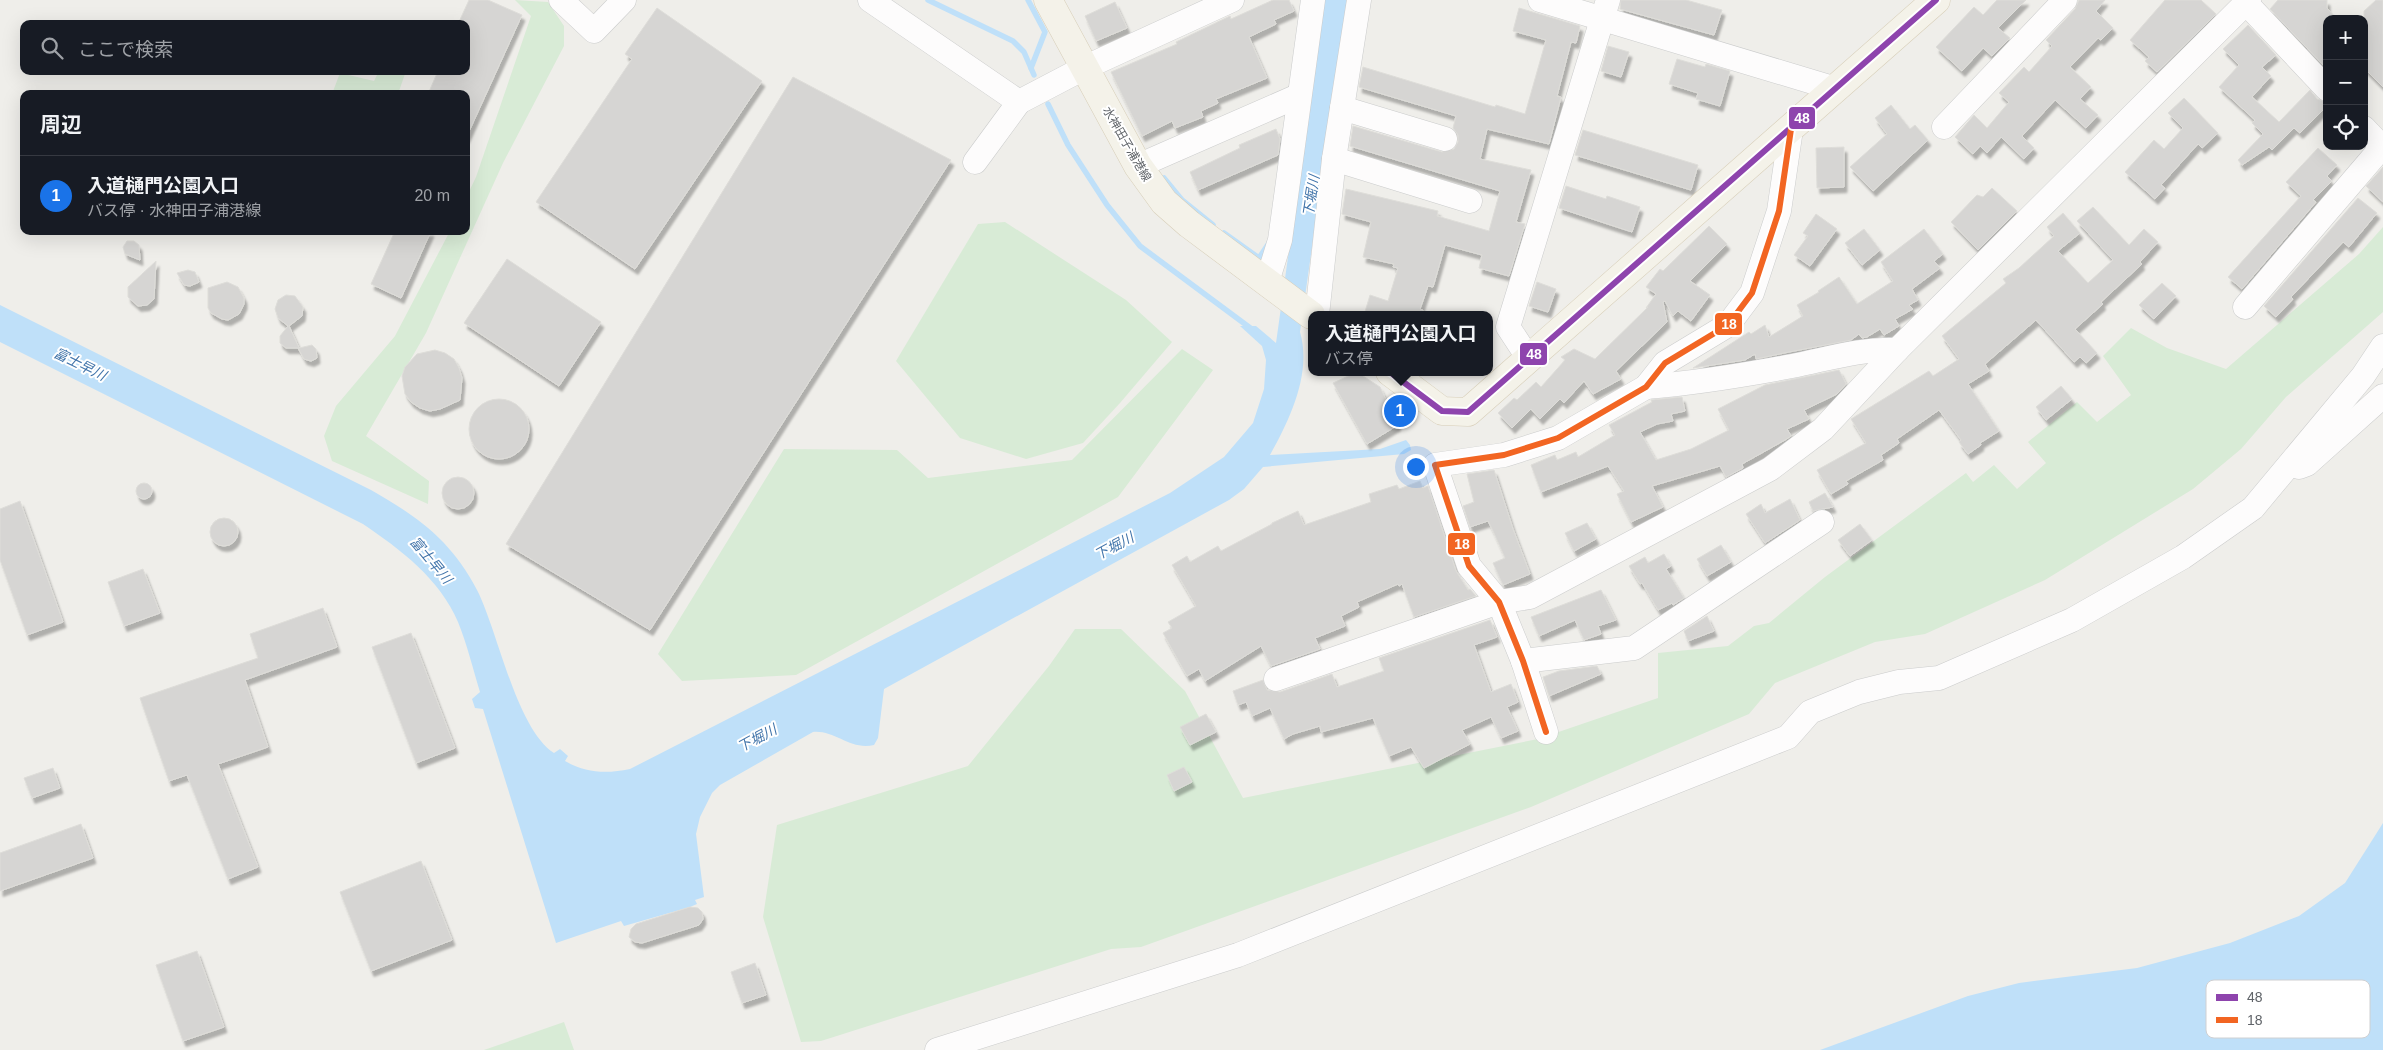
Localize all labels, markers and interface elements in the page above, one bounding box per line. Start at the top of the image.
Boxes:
map controls [2323,15,2368,150]
button: + [2323,15,2368,60]
search box [20,20,470,75]
icon: search [38,34,66,62]
text: ここで検索 [78,39,173,60]
button: − [2323,60,2368,105]
street label: 水神田子浦港線 [1100,104,1154,184]
button: locate [2323,105,2368,150]
line badge: 48 [1788,106,1816,130]
text: 48 [1794,110,1810,126]
text: 周辺 [40,113,82,136]
water label: 下堀川 [1300,172,1322,218]
text: 入道樋門公園入口 [87,175,239,196]
text: 1 [52,187,60,204]
text: 20 m [414,187,450,204]
text: バス停 · 水神田子浦港線 [87,202,261,219]
popup [1308,311,1493,376]
line badge: 18 [1714,312,1743,336]
text: 18 [1721,316,1737,332]
text: 入道樋門公園入口 [1324,323,1477,344]
line badge: 48 [1519,342,1548,366]
water label: 富士早川 [51,345,110,384]
text: 48 [1526,346,1542,362]
text: バス停 [1324,350,1373,367]
pin: 1 [1384,392,1416,430]
your location [1403,454,1429,480]
water label: 下堀川 [1092,528,1138,563]
line badge: 18 [1447,532,1476,556]
water label: 富士早川 [407,533,456,588]
text: 18 [1454,536,1470,552]
water label: 下堀川 [735,720,781,755]
legend [2206,980,2370,1038]
text: 48 [2247,989,2263,1005]
text: 18 [2247,1012,2263,1028]

